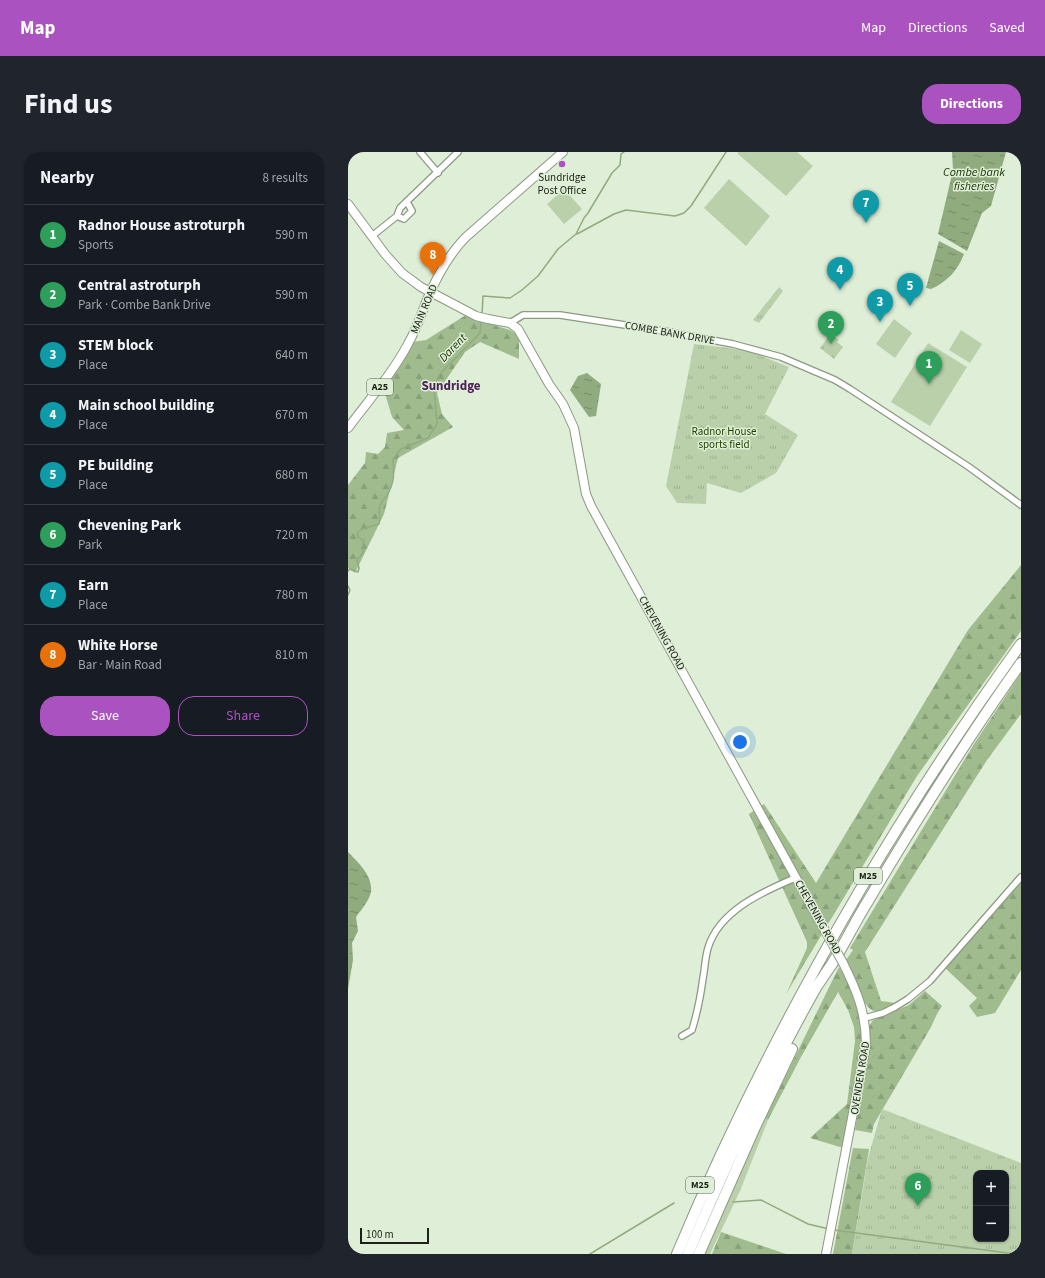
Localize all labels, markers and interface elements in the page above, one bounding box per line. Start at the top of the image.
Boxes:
text: Map [20,15,55,42]
text: Map [861,18,886,38]
text: Directions [908,18,967,38]
text: Saved [989,18,1025,38]
text: Find us [24,84,112,124]
button: Directions [922,84,1021,124]
marker: Sundridge Post Office [557,159,567,169]
water label: Combe bank fisheries [943,164,1005,195]
text: Nearby [40,166,94,190]
text: 8 results [263,169,308,187]
place label: Sundridge Post Office [538,170,587,198]
pin: 7 [853,190,879,223]
text: Radnor House astroturph [78,215,245,236]
text: 1 [50,226,56,244]
text: 590 m [275,226,308,244]
text: Sports [78,236,113,254]
pin: 8 [420,242,446,275]
pin: 4 [827,257,853,290]
pin: 5 [897,273,923,306]
text: Central astroturph [78,275,201,296]
street label: MAIN ROAD [407,282,441,336]
text: 2 [50,286,56,304]
text: 590 m [275,286,308,304]
pin: 3 [867,289,893,322]
text: Park · Combe Bank Drive [78,296,211,314]
pin: 2 [818,311,844,344]
street label: COMBE BANK DRIVE [624,318,716,348]
water label: Darent [435,329,472,366]
text: STEM block [78,335,153,356]
text: 3 [50,346,56,364]
text: 640 m [275,346,308,364]
pin: 1 [916,351,942,384]
text: Place [78,356,107,374]
district label: Sundridge [421,377,481,395]
road number: A25 [367,379,393,395]
text: Main school building [78,395,214,416]
text: 4 [50,406,56,424]
text: 670 m [275,406,308,424]
text: Place [78,416,107,434]
park label: Radnor House sports field [691,424,757,452]
text: PE building [78,455,153,476]
text: 5 [50,466,56,484]
text: 680 m [275,466,308,484]
text: Place [78,476,107,494]
text: Chevening Park [78,515,181,536]
text: 6 [50,526,56,544]
text: 720 m [275,526,308,544]
text: Park [78,536,102,554]
text: Earn [78,575,109,596]
text: 7 [50,586,56,604]
text: 780 m [275,586,308,604]
street label: CHEVENING ROAD [635,593,689,673]
text: Place [78,596,107,614]
text: White Horse [78,635,158,656]
text: 8 [50,646,56,664]
text: 810 m [275,646,308,664]
text: Bar · Main Road [78,656,162,674]
button: Save [40,696,170,736]
button: Share [178,696,308,736]
your location [730,732,750,752]
road number: M25 [854,868,882,884]
street label: CHEVENING ROAD [791,877,845,957]
street label: OVENDEN ROAD [847,1040,873,1116]
map controls [973,1170,1009,1242]
button: + [973,1170,1009,1206]
pin: 6 [905,1173,931,1206]
road number: M25 [686,1177,714,1193]
button: − [973,1206,1009,1242]
scale bar [360,1226,429,1245]
text: 100 m [366,1227,394,1242]

